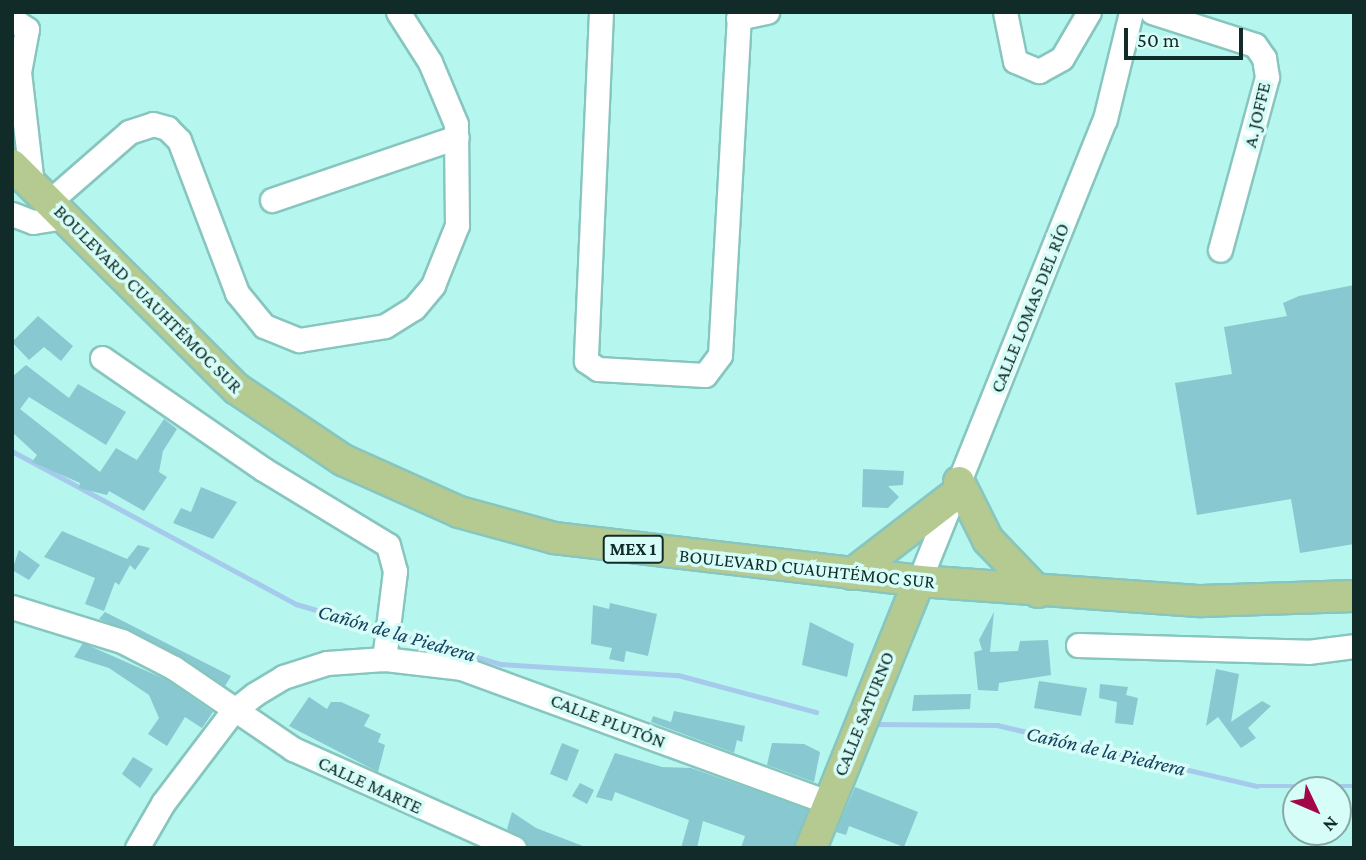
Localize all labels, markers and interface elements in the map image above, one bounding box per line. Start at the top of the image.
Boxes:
scale bar [1128,14,1247,58]
text: 50 m [1137,28,1180,52]
street label: A. JOFFE [1238,80,1276,150]
street label: BOULEVARD CUAUHTÉMOC SUR [49,200,247,398]
street label: CALLE LOMAS DEL RÍO [986,220,1074,396]
road number: MEX 1 [602,534,664,564]
street label: BOULEVARD CUAUHTÉMOC SUR [678,544,936,594]
water label: Cañón de la Piedrera [315,598,479,668]
street label: CALLE SATURNO [829,648,899,780]
street label: CALLE PLUTÓN [547,689,669,753]
water label: Cañón de la Piedrera [1024,720,1188,782]
street label: CALLE MARTE [314,751,426,819]
north arrow [1282,776,1352,846]
text: N [1319,813,1343,836]

